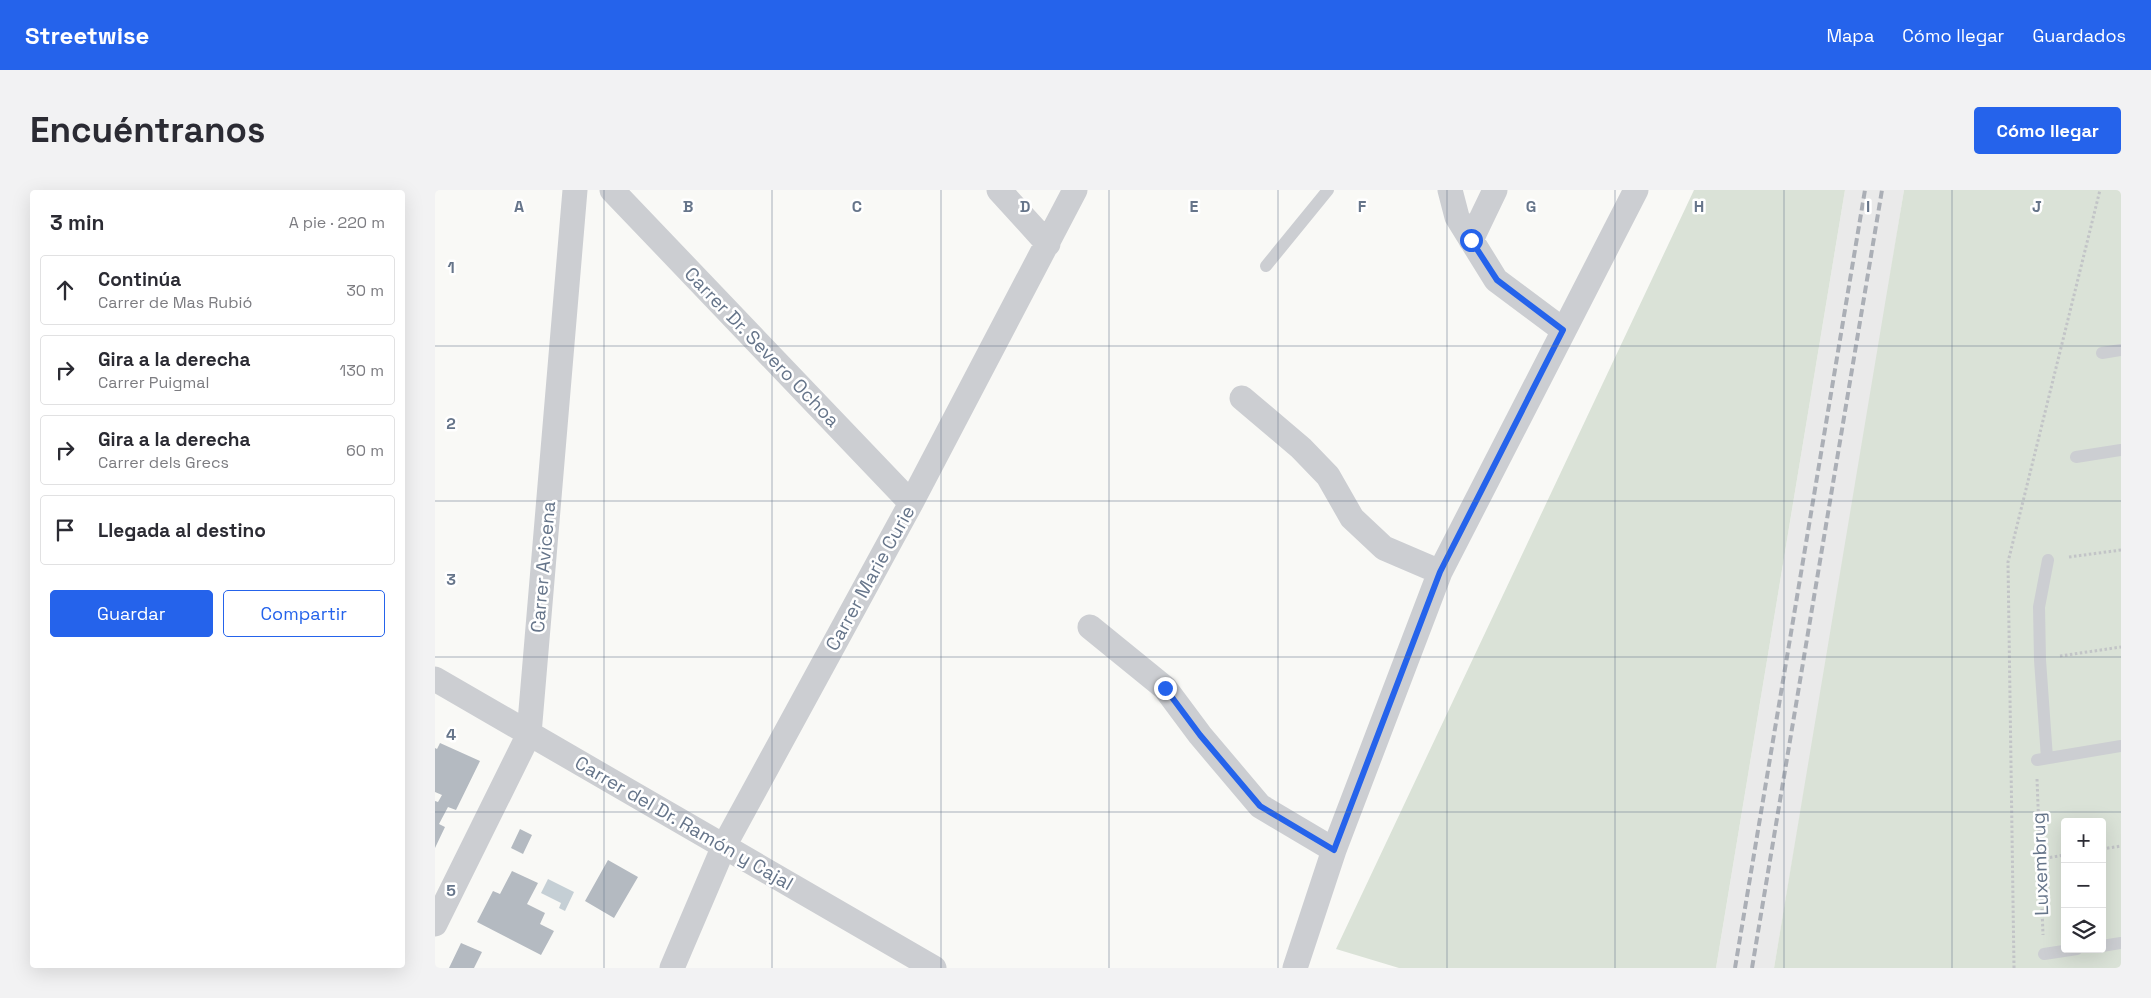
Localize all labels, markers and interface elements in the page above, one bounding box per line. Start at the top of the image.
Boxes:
text: Streetwise [25,20,149,51]
text: Mapa [1826,24,1874,47]
text: Cómo llegar [1902,24,2004,47]
text: Guardados [2032,24,2126,47]
button: Cómo llegar [1974,107,2121,154]
text: Encuéntranos [30,108,265,152]
text: A [514,196,524,217]
text: B [683,196,693,217]
text: C [852,196,862,217]
text: D [1020,196,1030,217]
text: E [1190,196,1199,217]
text: F [1358,196,1367,217]
text: G [1526,196,1536,217]
text: H [1694,196,1704,217]
text: I [1866,196,1870,217]
text: J [2032,196,2042,217]
text: 3 min [50,209,105,236]
text: A pie · 220 m [289,212,385,233]
route start [1460,229,1483,252]
text: 1 [447,257,455,278]
street label: Carrer Dr. Severo Ochoa [679,262,845,433]
text: Continúa [98,267,181,292]
icon: ahead [51,276,79,304]
text: 30 m [346,280,384,301]
text: Carrer de Mas Rubió [98,292,252,313]
text: Gira a la derecha [98,347,250,372]
icon: right [51,356,79,384]
text: 130 m [340,360,384,381]
text: Carrer Puigmal [98,372,209,393]
text: 2 [446,413,456,434]
text: Gira a la derecha [98,427,250,452]
icon: right [51,436,79,464]
text: 60 m [346,440,384,461]
text: Carrer dels Grecs [98,452,229,473]
street label: Carrer Avicena [525,500,561,634]
street label: Carrer Marie Curie [820,501,920,655]
icon: arrive [51,516,79,544]
text: Llegada al destino [98,518,266,543]
text: 3 [446,569,456,590]
button: Guardar [50,590,213,637]
button: Compartir [223,590,385,637]
route end [1154,677,1177,700]
text: 4 [446,724,456,745]
street label: Carrer del Dr. Ramón y Cajal [570,750,798,896]
street label: Luxembrug [2026,812,2054,916]
map controls [2061,818,2106,953]
button: + [2061,818,2106,863]
button: − [2061,863,2106,908]
text: 5 [446,880,456,901]
button: layers [2061,908,2106,953]

